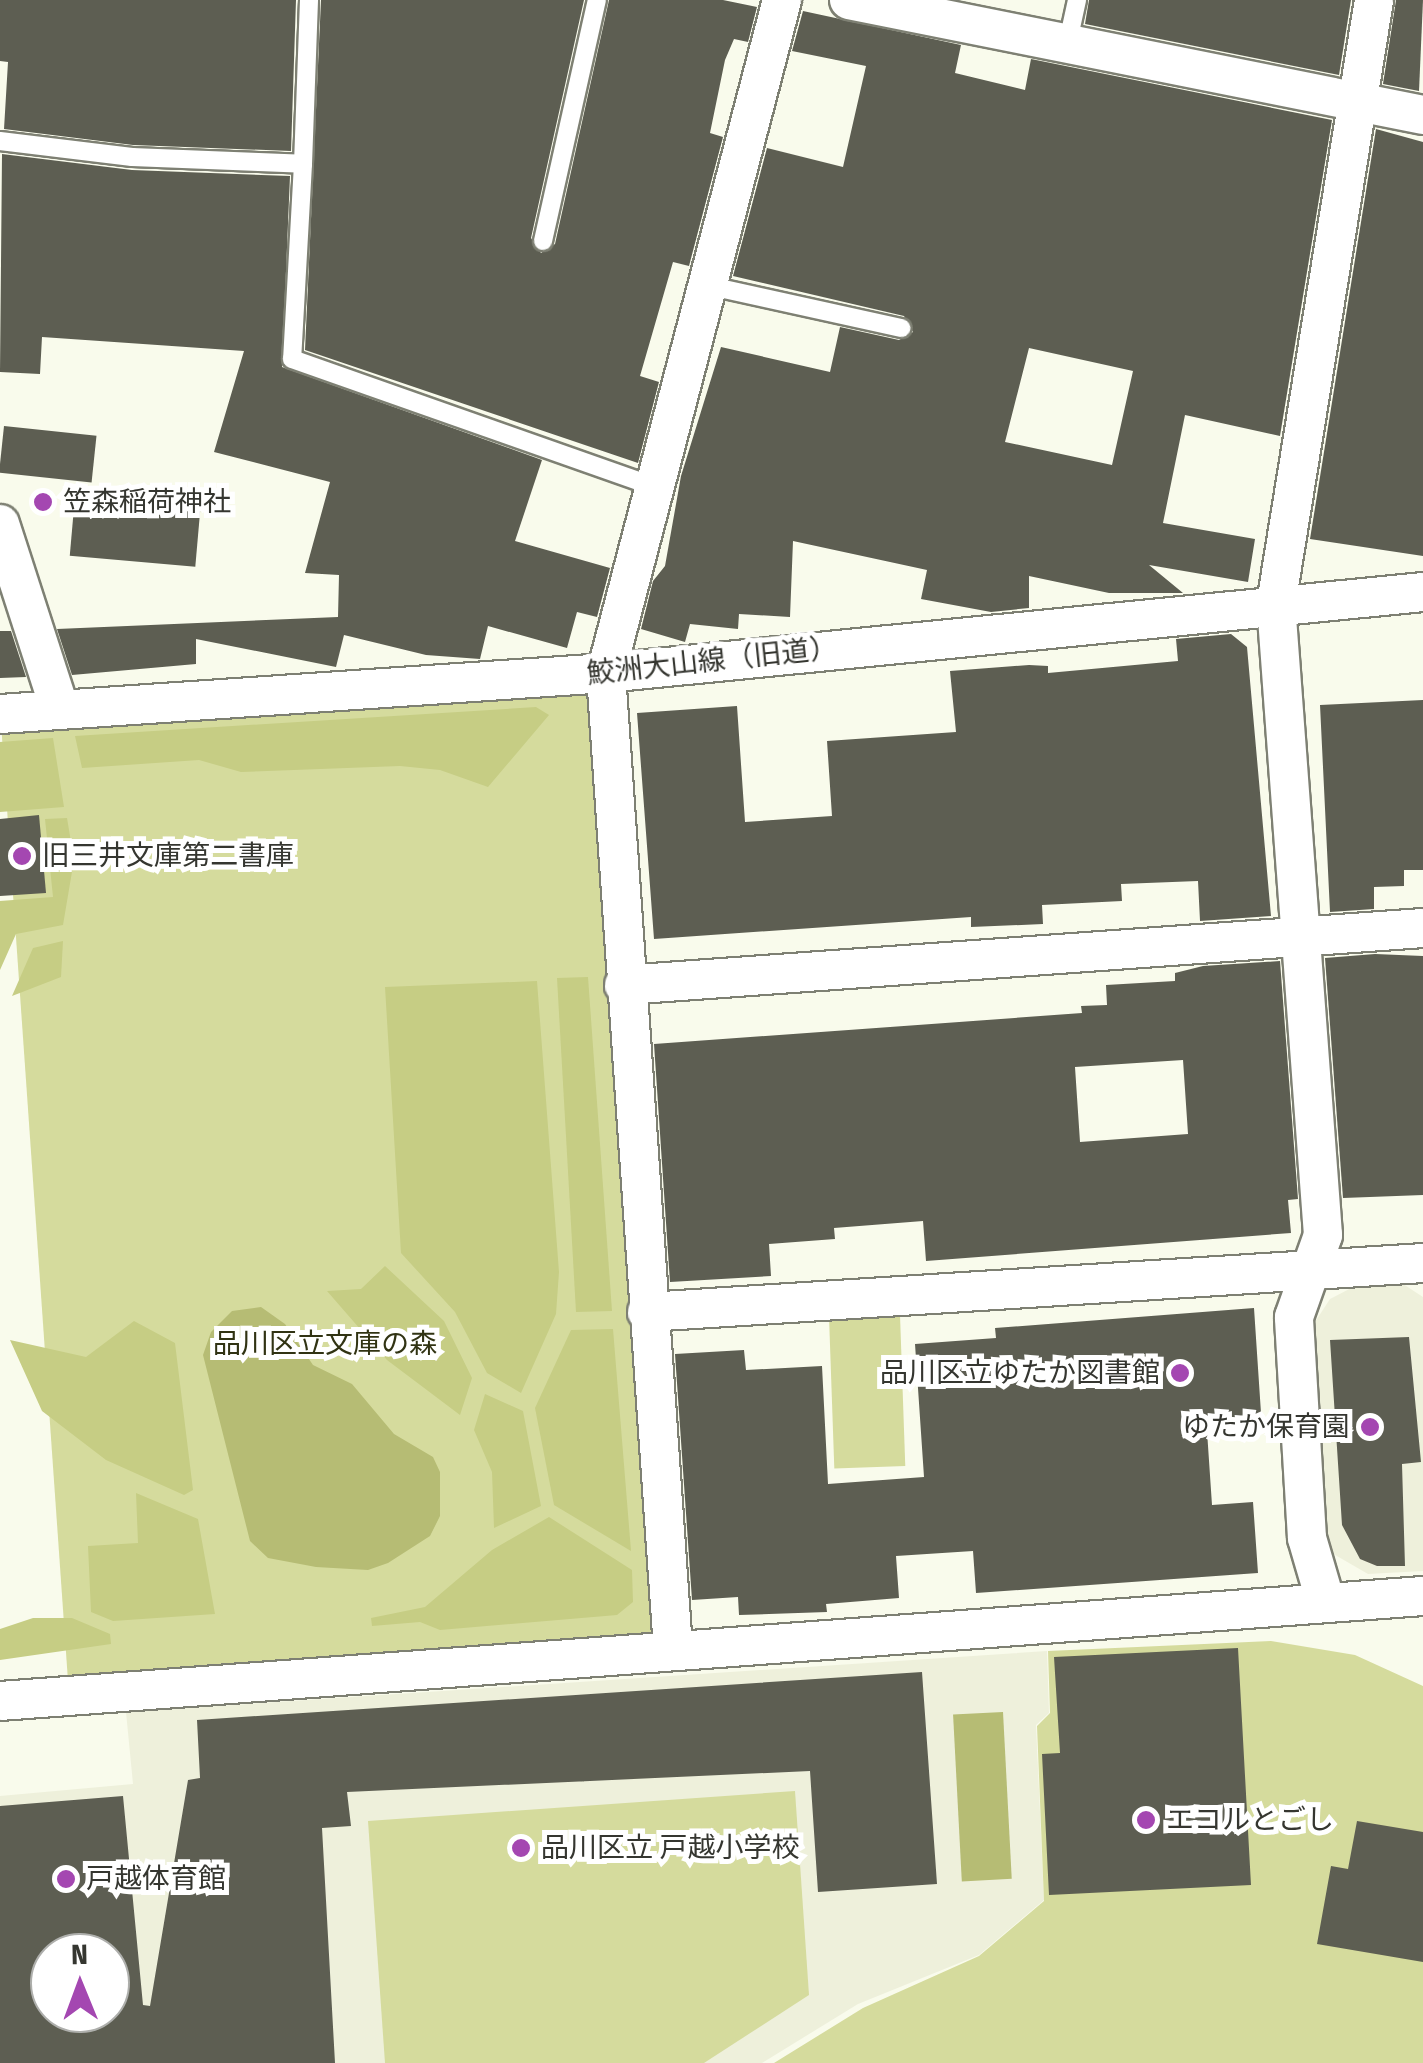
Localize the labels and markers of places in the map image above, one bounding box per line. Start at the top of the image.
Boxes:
place label: 笠森稲荷神社 [63,485,231,519]
marker: 笠森稲荷神社 [32,491,54,513]
place label: 旧三井文庫第二書庫 [42,839,294,873]
marker: 旧三井文庫第二書庫 [11,845,33,867]
place label: 品川区立ゆたか図書館 [880,1356,1160,1390]
marker: 品川区立ゆたか図書館 [1169,1362,1191,1384]
place label: ゆたか保育園 [1182,1410,1350,1444]
marker: ゆたか保育園 [1359,1416,1381,1438]
place label: エコルとごし [1166,1803,1334,1837]
marker: エコルとごし [1135,1809,1157,1831]
place label: 品川区立 戸越小学校 [541,1831,800,1865]
marker: 品川区立 戸越小学校 [510,1837,532,1859]
place label: 戸越体育館 [86,1862,226,1896]
marker: 戸越体育館 [55,1868,77,1890]

